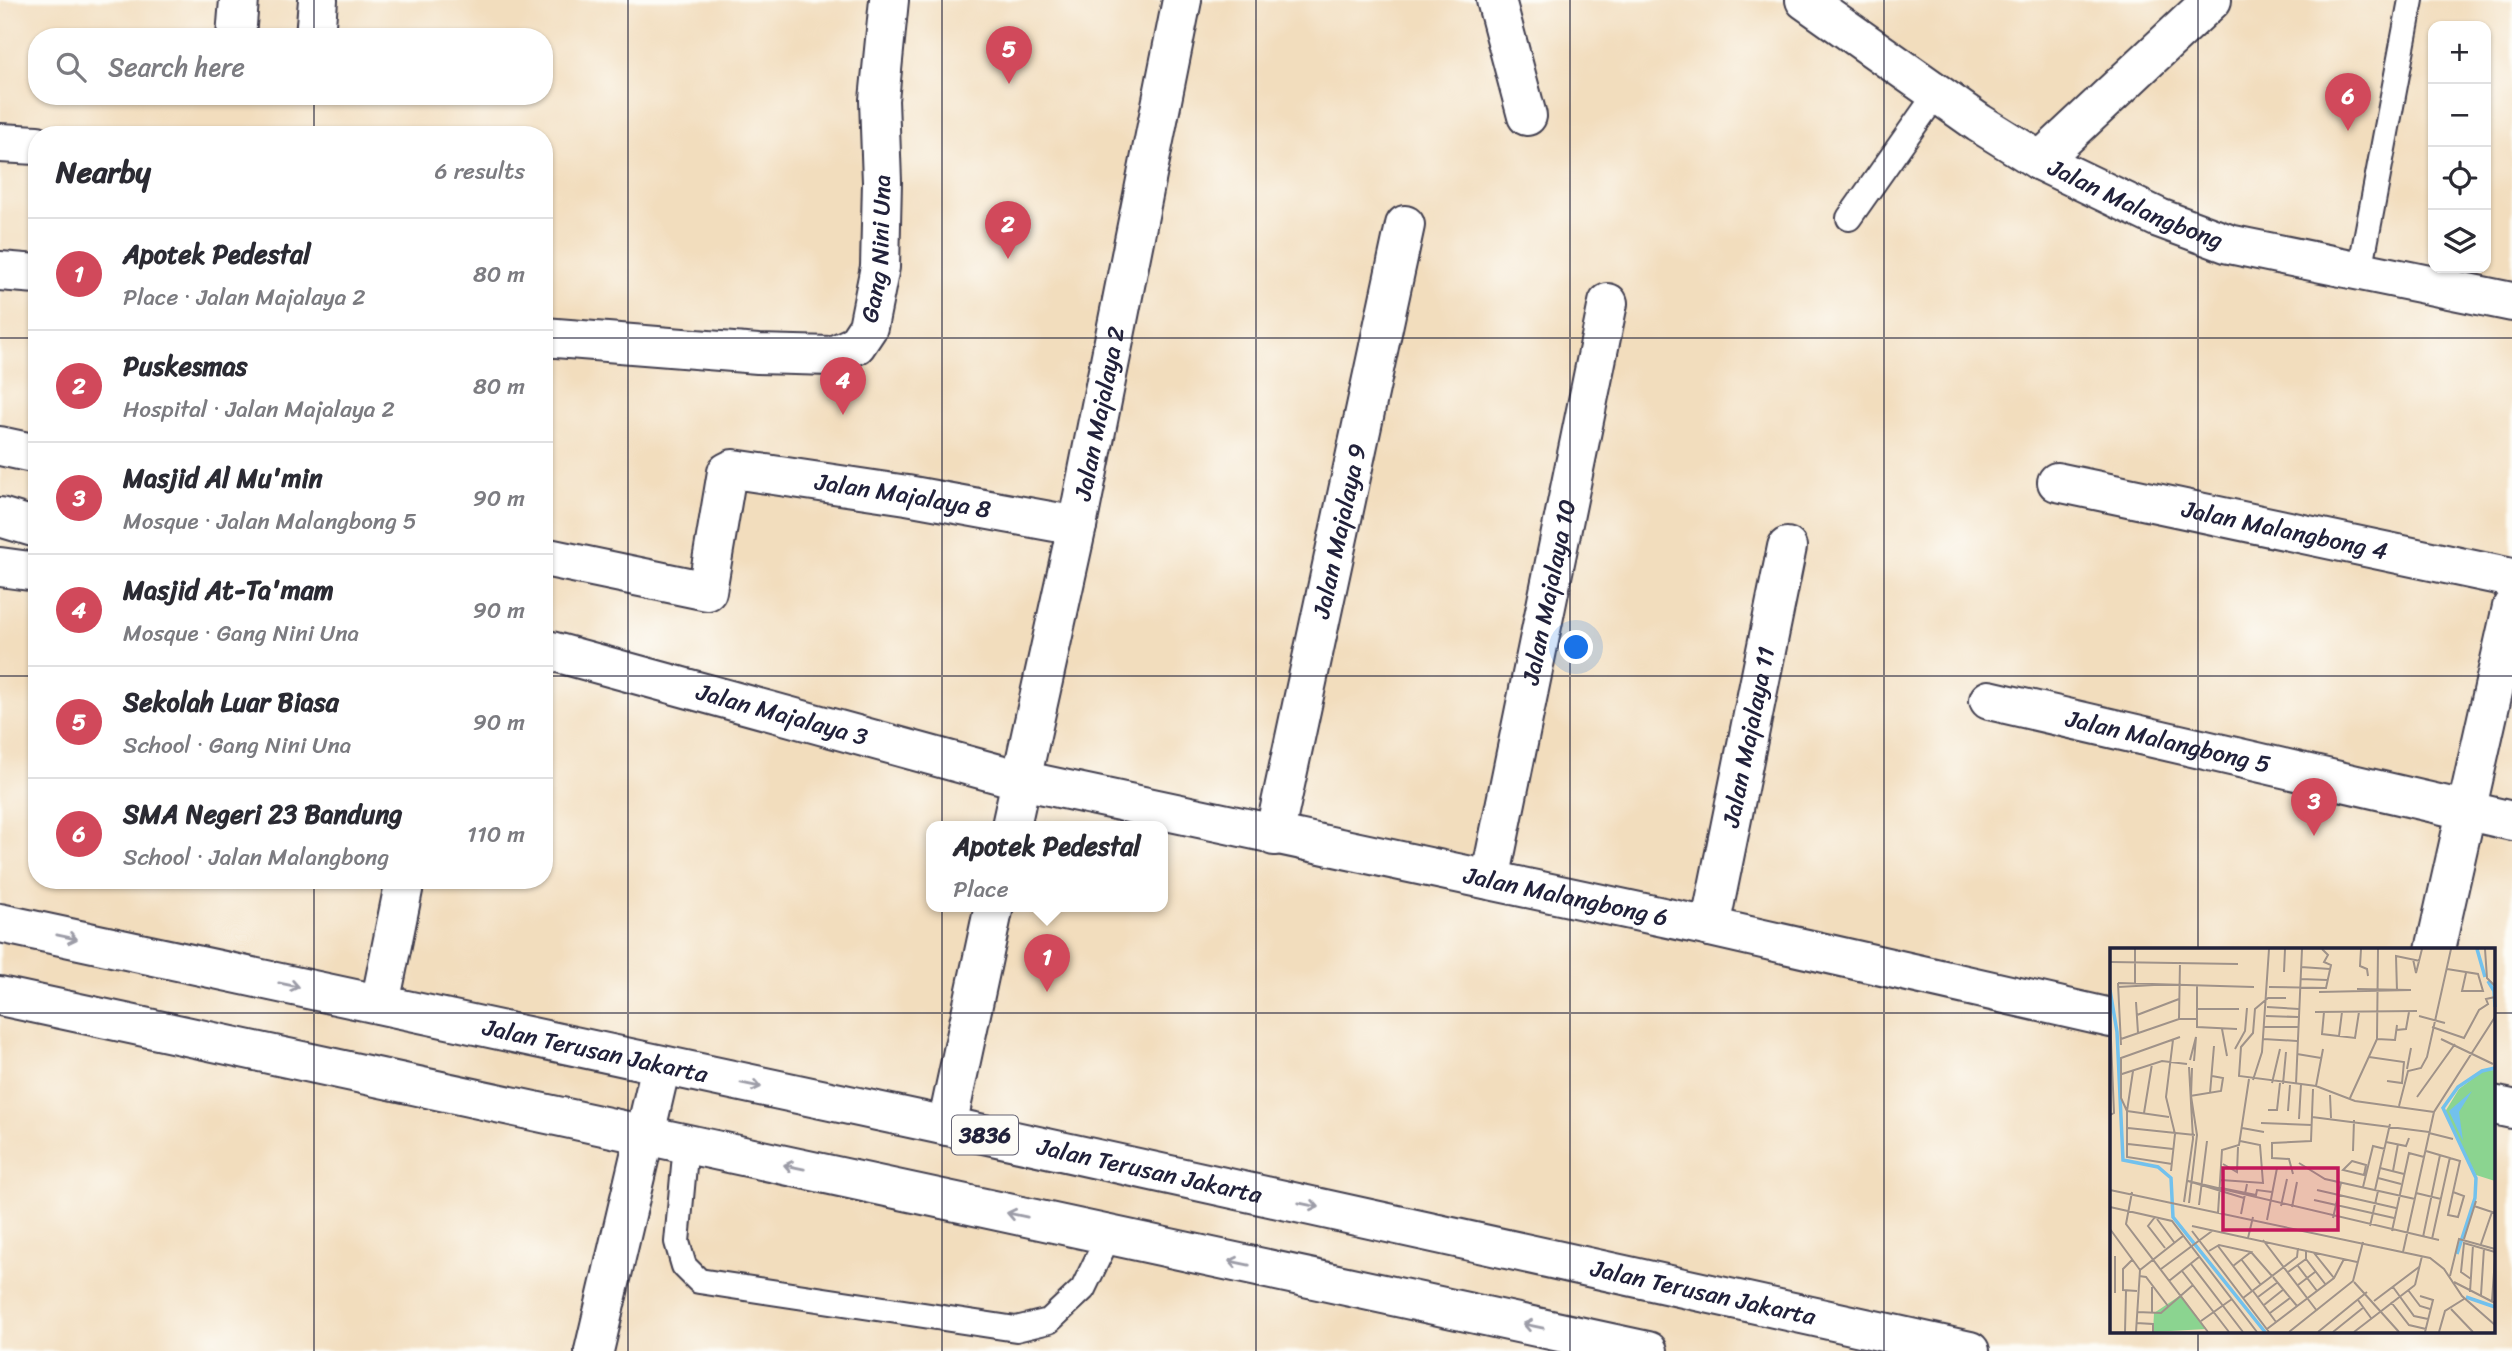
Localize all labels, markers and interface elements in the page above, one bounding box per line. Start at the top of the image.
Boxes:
map controls [2428,21,2491,273]
button: + [2428,21,2491,84]
pin: 5 [986,26,1032,84]
search box [28,28,553,105]
text: Search here [108,44,245,90]
icon: search [52,48,90,86]
pin: 6 [2325,73,2371,131]
button: − [2428,84,2491,147]
text: Nearby [56,145,151,199]
street label: Jalan Malangbong [2040,146,2229,261]
button: locate [2428,147,2491,210]
text: 6 results [435,151,525,192]
street label: Gang Nini Una [848,174,903,326]
pin: 2 [985,201,1031,259]
button: layers [2428,210,2491,273]
text: Apotek Pedestal [123,231,311,277]
text: 1 [74,254,84,295]
text: 80 m [473,254,525,295]
text: Place · Jalan Majalaya 2 [123,277,366,318]
street label: Jalan Majalaya 2 [1061,323,1137,505]
text: Puskesmas [123,343,248,389]
pin: 4 [820,357,866,415]
text: 2 [72,366,86,407]
text: 80 m [473,366,525,407]
text: Hospital · Jalan Majalaya 2 [123,389,395,430]
street label: Jalan Majalaya 9 [1300,440,1379,623]
text: Masjid Al Mu'min [123,455,323,501]
street label: Jalan Majalaya 8 [811,460,994,531]
text: 3 [73,478,85,519]
text: 90 m [473,478,525,519]
street label: Jalan Malangbong 4 [2177,488,2392,572]
street label: Jalan Majalaya 10 [1509,496,1588,689]
text: Mosque · Jalan Malangbong 5 [123,501,417,542]
text: Masjid At-Ta'mam [123,567,334,613]
text: 4 [72,590,86,631]
text: 90 m [473,590,525,631]
text: Mosque · Gang Nini Una [123,613,359,654]
your location [1559,630,1593,664]
street label: Jalan Majalaya 11 [1710,643,1787,832]
street label: Jalan Majalaya 3 [691,671,873,758]
text: Sekolah Luar Biasa [123,679,339,725]
street label: Jalan Malangbong 5 [2061,697,2275,785]
text: 5 [72,702,86,743]
text: 90 m [473,702,525,743]
text: School · Gang Nini Una [123,725,351,766]
pin: 3 [2291,778,2337,836]
text: SMA Negeri 23 Bandung [123,791,403,837]
text: 6 [72,814,86,855]
text: 110 m [467,814,525,855]
popup [926,821,1168,912]
text: Apotek Pedestal [953,823,1141,869]
text: School · Jalan Malangbong [123,837,389,878]
street label: Jalan Malangbong 6 [1459,854,1672,939]
text: Place [953,869,1009,910]
one-way arrow [55,931,78,944]
pin: 1 [1024,934,1070,992]
inset map [2110,948,2494,1334]
one-way arrow [277,978,300,992]
street label: Jalan Terusan Jakarta [478,1006,713,1095]
one-way arrow [739,1078,762,1092]
road number: 3836 [952,1116,1018,1154]
street label: Jalan Terusan Jakarta [1032,1125,1267,1216]
one-way arrow [783,1160,806,1174]
one-way arrow [1297,1199,1320,1213]
one-way arrow [1006,1208,1029,1222]
street label: Jalan Terusan Jakarta [1586,1247,1821,1338]
one-way arrow [1228,1256,1251,1270]
one-way arrow [1522,1319,1545,1333]

